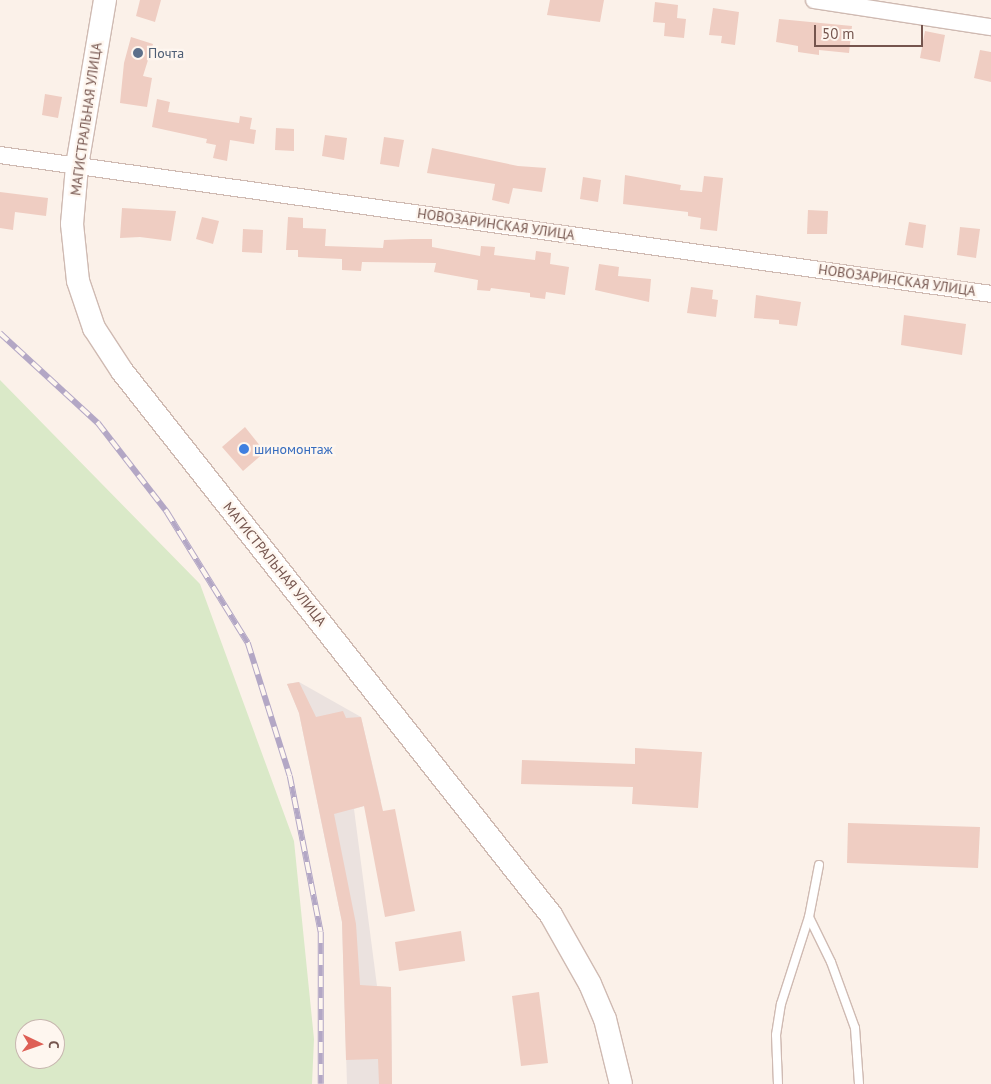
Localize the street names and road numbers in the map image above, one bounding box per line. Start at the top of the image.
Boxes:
street label: МАГИСТРАЛЬНАЯ УЛИЦА [67,41,105,197]
street label: НОВОЗАРИНСКАЯ УЛИЦА [416,205,576,243]
street label: НОВОЗАРИНСКАЯ УЛИЦА [817,261,977,299]
street label: МАГИСТРАЛЬНАЯ УЛИЦА [220,499,330,629]

